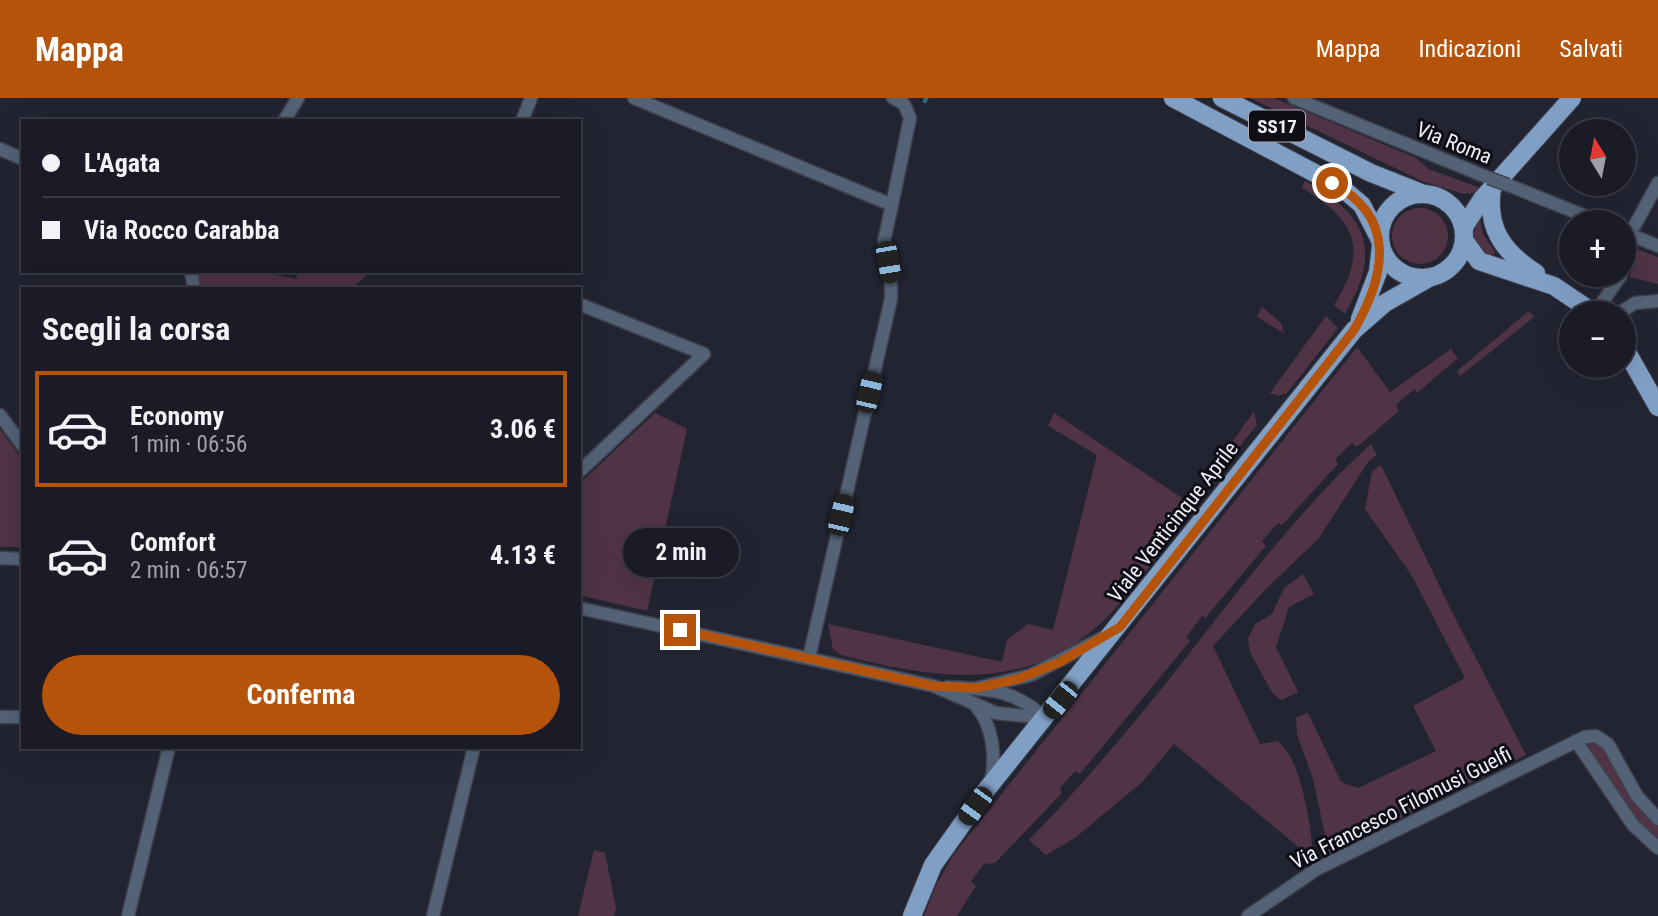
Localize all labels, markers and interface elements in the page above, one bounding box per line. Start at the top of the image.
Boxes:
text: Mappa [35,30,124,69]
text: Mappa [1316,35,1381,63]
text: Indicazioni [1419,35,1521,63]
text: Salvati [1559,35,1623,63]
road number: SS17 [1249,110,1305,142]
street label: Via Roma [1413,117,1495,169]
north arrow [1559,119,1636,196]
map controls [1559,119,1636,378]
text: L'Agata [84,148,160,178]
route start [1316,167,1348,199]
button: + [1559,210,1636,287]
text: Via Rocco Carabba [84,215,280,245]
car [875,239,902,285]
button: − [1559,301,1636,378]
text: Scegli la corsa [42,310,230,348]
car [855,369,884,415]
icon: car [46,398,109,461]
text: Economy [130,401,224,431]
text: 3.06 € [490,414,556,444]
text: 1 min · 06:56 [130,431,247,458]
street label: Viale Venticinque Aprile [1103,437,1243,607]
car [827,492,856,538]
icon: car [46,524,109,587]
text: Comfort [130,527,216,557]
callout: 2 min [622,528,738,578]
text: 2 min [655,539,707,566]
text: 4.13 € [490,540,556,570]
text: 2 min · 06:57 [130,557,247,584]
route end [664,614,696,646]
button: Conferma [42,655,560,735]
car [1039,677,1082,723]
street label: Via Francesco Filomusi Guelfi [1287,742,1515,874]
car [955,783,996,829]

